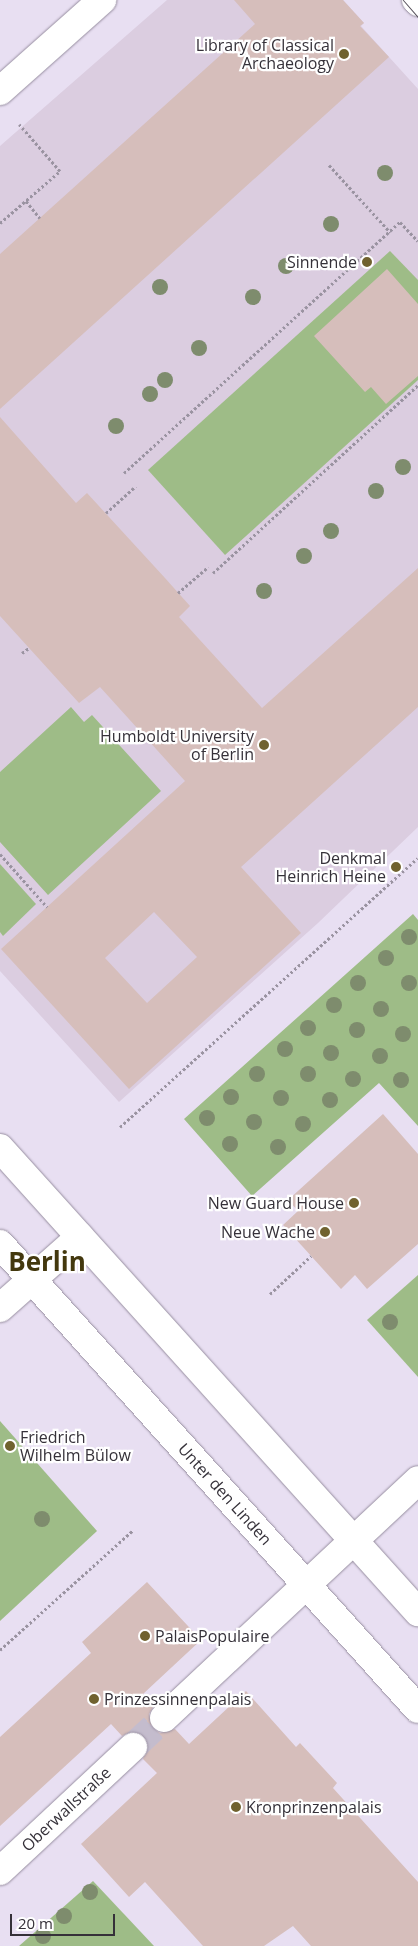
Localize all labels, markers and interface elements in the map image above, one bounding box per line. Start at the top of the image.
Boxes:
place label: Library of Classical Archaeology [196,35,334,73]
marker: Library of Classical Archaeology [338,48,350,60]
place label: Sinnende [287,252,357,272]
marker: Sinnende [361,256,373,268]
place label: Humboldt University of Berlin [100,726,254,764]
marker: Humboldt University of Berlin [258,739,270,751]
place label: Denkmal Heinrich Heine [276,848,386,886]
marker: Denkmal Heinrich Heine [390,861,402,873]
place label: New Guard House [208,1193,344,1213]
marker: New Guard House [348,1197,360,1209]
place label: Neue Wache [221,1222,315,1242]
marker: Neue Wache [319,1226,331,1238]
district label: Berlin [8,1246,86,1278]
place label: Friedrich Wilhelm Bülow [20,1427,131,1465]
street label: Unter den Linden [174,1439,276,1549]
marker: Friedrich Wilhelm Bülow [4,1440,16,1452]
place label: PalaisPopulaire [155,1626,269,1646]
marker: PalaisPopulaire [139,1630,151,1642]
place label: Prinzessinnenpalais [104,1689,251,1709]
marker: Prinzessinnenpalais [88,1693,100,1705]
street label: Oberwallstraße [17,1763,115,1855]
place label: Kronprinzenpalais [246,1797,382,1817]
marker: Kronprinzenpalais [230,1801,242,1813]
scale bar [12,1904,118,1936]
text: 20 m [18,1913,53,1933]

